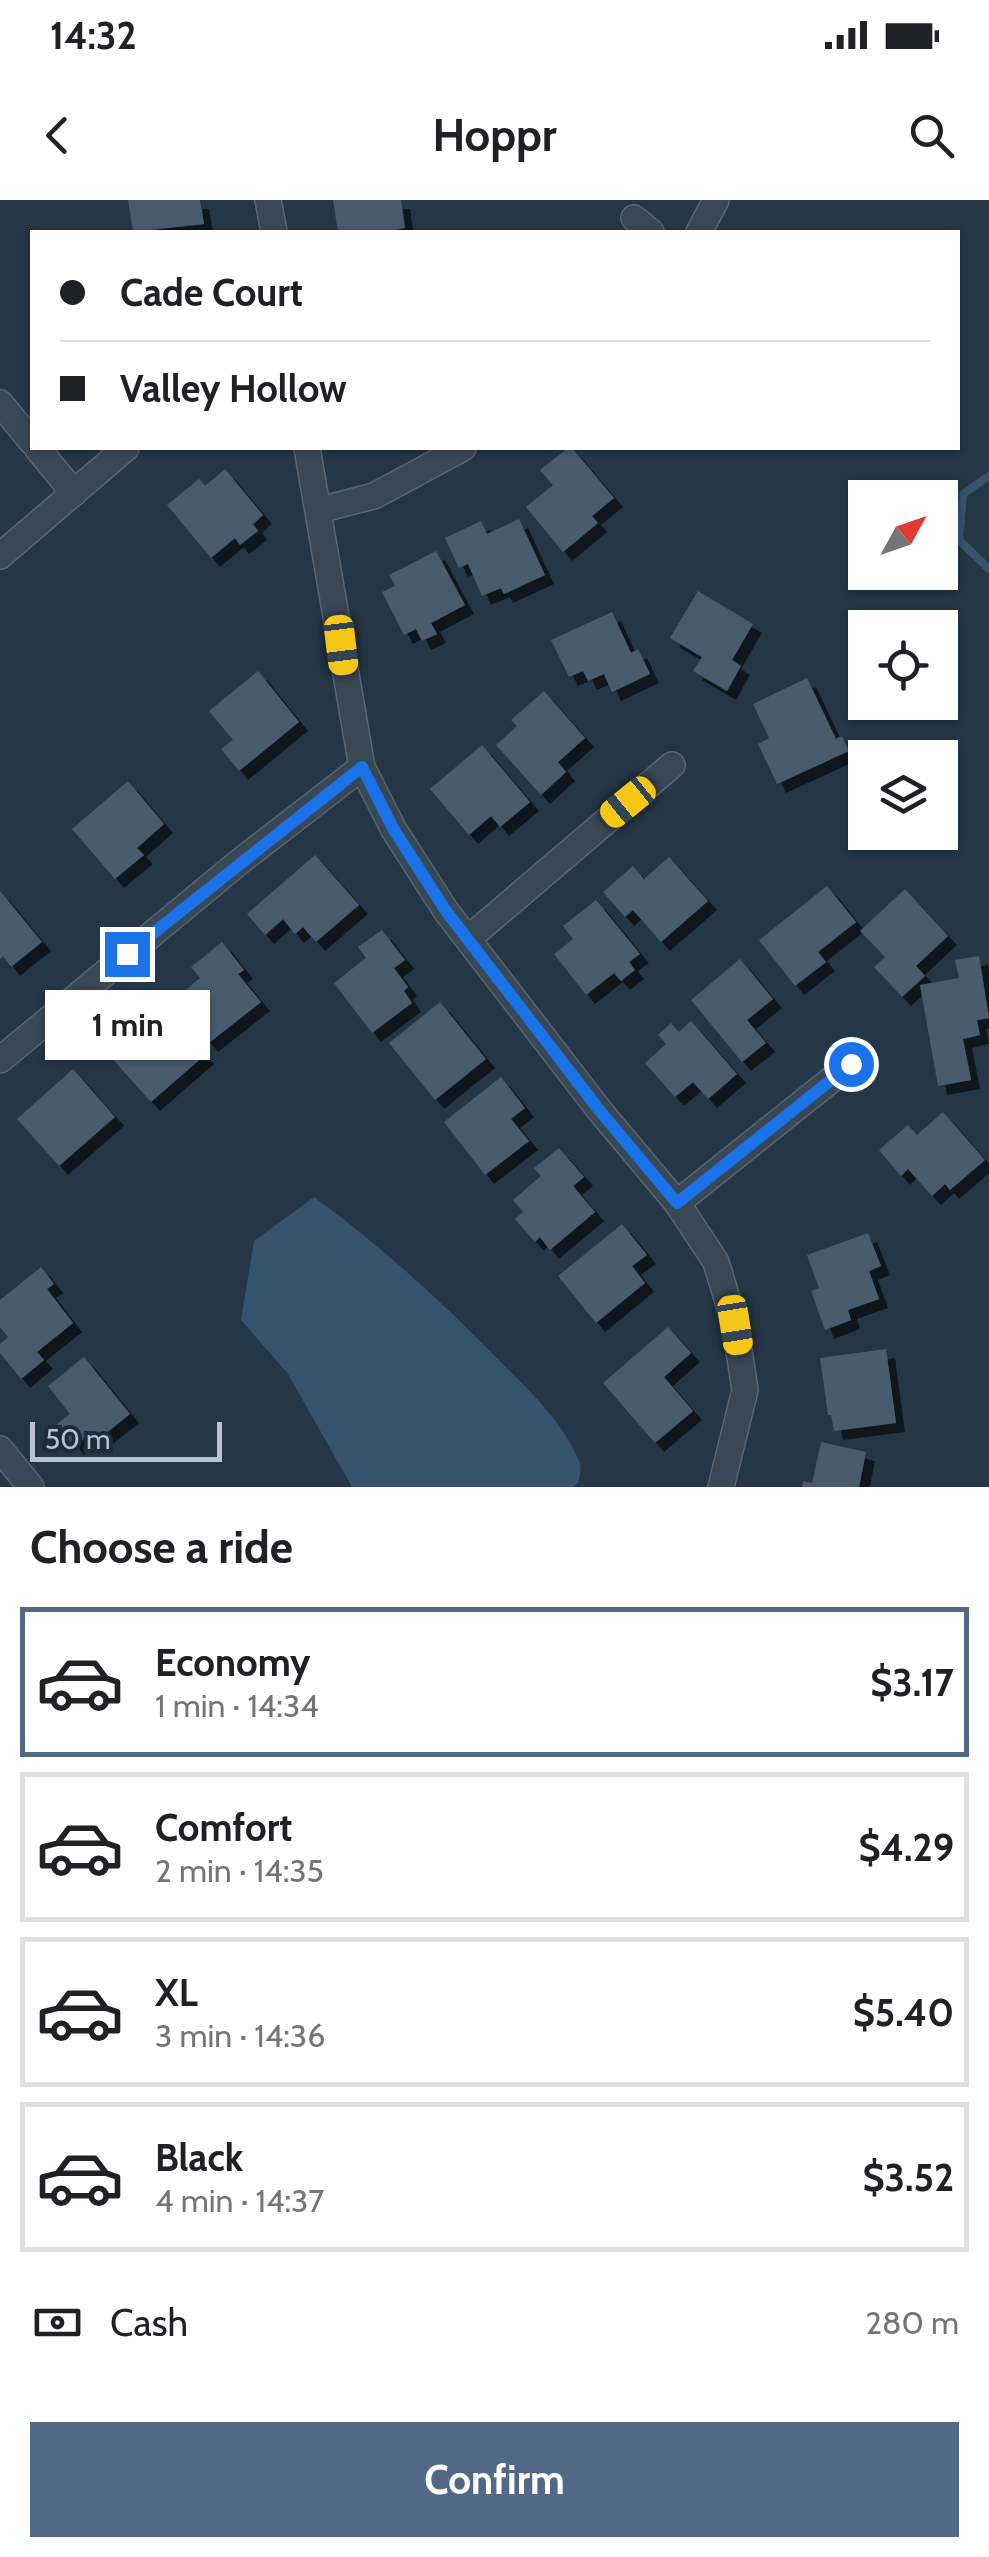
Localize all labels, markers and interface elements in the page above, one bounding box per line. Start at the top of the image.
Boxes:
text: 14:32 [50,12,137,59]
icon: back [30,108,85,163]
text: Hoppr [432,108,557,162]
icon: search [904,108,959,163]
text: Cade Court [120,269,303,316]
text: Valley Hollow [120,365,347,412]
north arrow [848,480,958,590]
map controls [848,480,958,850]
button: locate [848,610,958,720]
car [322,613,360,677]
button: layers [848,740,958,850]
car [595,771,661,833]
route end [105,932,150,977]
callout: 1 min [44,989,210,1059]
text: 1 min [91,1005,164,1044]
route start [829,1042,874,1087]
car [715,1293,755,1357]
scale bar [30,1417,222,1462]
text: 50 m [45,1422,111,1456]
text: Choose a ride [30,1520,293,1574]
icon: car [35,1637,125,1727]
text: Economy [155,1639,310,1686]
text: $3.17 [870,1659,954,1706]
text: 1 min · 14:34 [155,1686,319,1725]
icon: car [35,1802,125,1892]
text: Comfort [155,1804,292,1851]
text: $4.29 [858,1824,954,1871]
text: 2 min · 14:35 [155,1851,324,1890]
icon: car [35,1967,125,2057]
text: XL [155,1969,198,2016]
text: $5.40 [853,1989,954,2036]
text: 3 min · 14:36 [155,2016,325,2055]
icon: car [35,2132,125,2222]
text: Black [155,2134,243,2181]
text: $3.52 [863,2154,954,2201]
text: 4 min · 14:37 [155,2181,324,2220]
icon: cash [30,2295,85,2350]
text: Cash [110,2299,188,2346]
text: 280 m [865,2303,959,2342]
button: Confirm [30,2422,959,2537]

